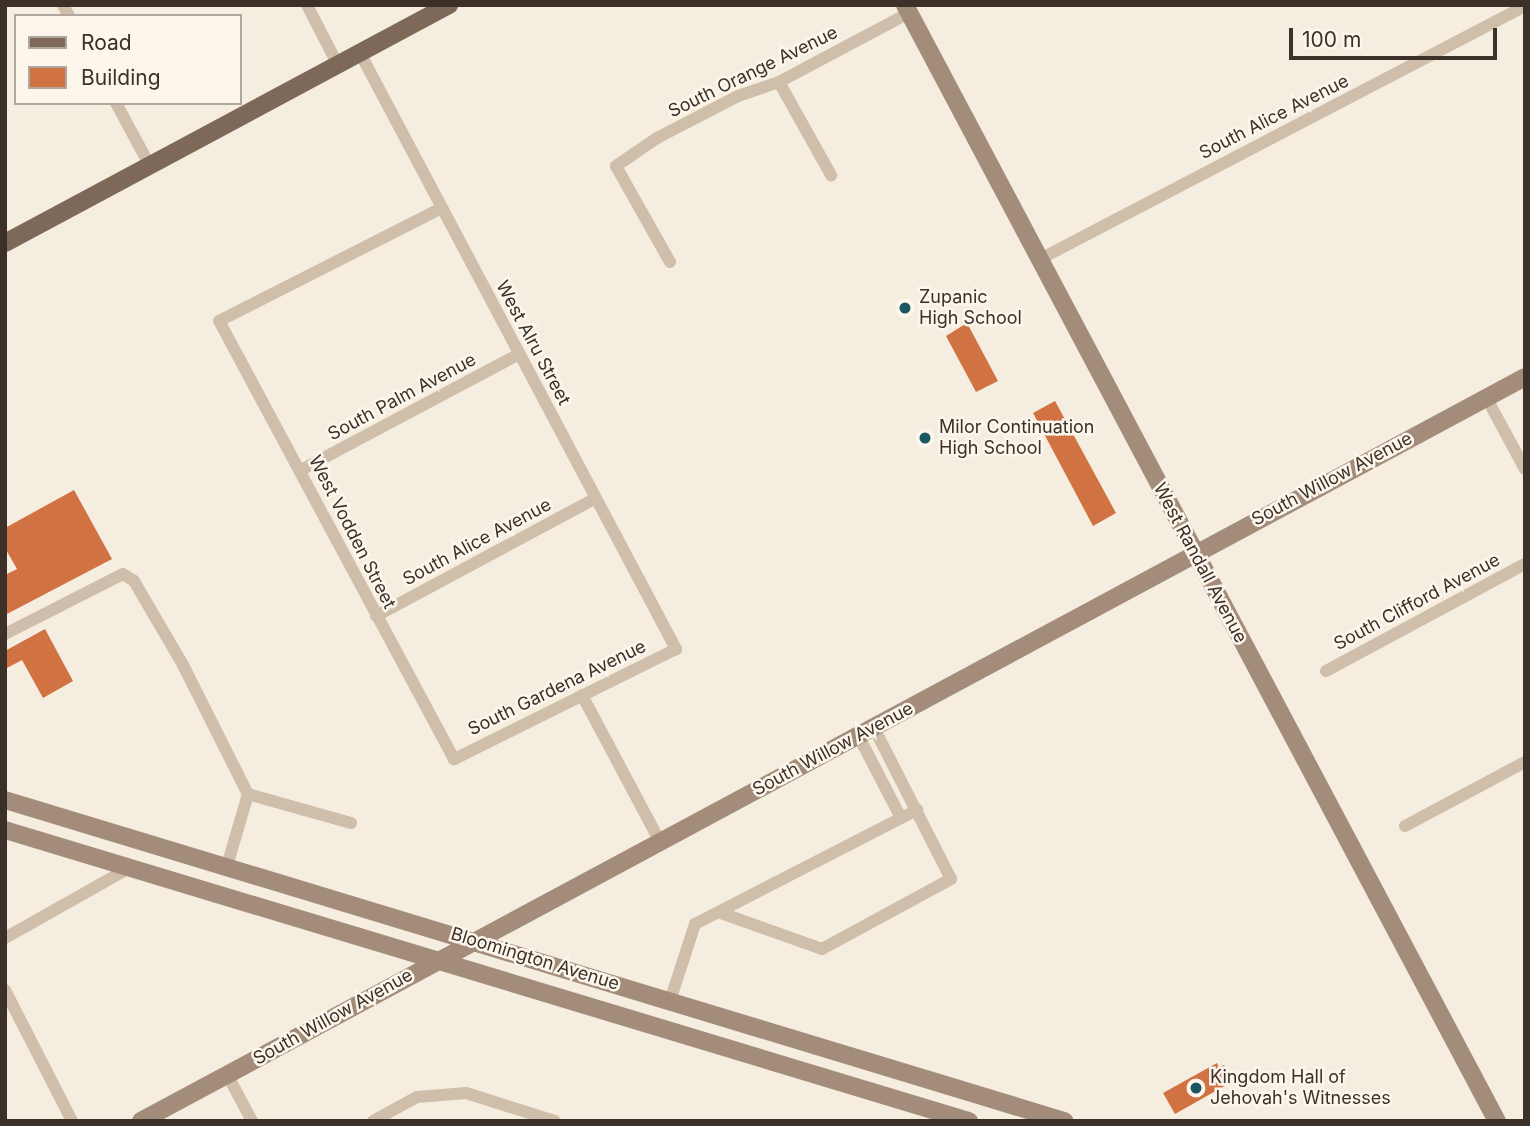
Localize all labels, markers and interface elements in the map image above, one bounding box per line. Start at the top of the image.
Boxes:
legend [14,14,242,105]
scale bar [1292,14,1500,58]
street label: South Orange Avenue [665,22,841,122]
text: 100 m [1302,27,1361,52]
text: Road [81,30,132,55]
text: Building [81,65,161,90]
street label: South Alice Avenue [1196,70,1352,164]
street label: West Alru Street [491,277,575,409]
place label: Zupanic High School [919,287,1022,330]
marker: Zupanic High School [897,300,913,316]
street label: South Palm Avenue [324,349,480,445]
place label: Milor Continuation High School [939,417,1094,460]
street label: South Willow Avenue [1248,427,1416,531]
marker: Milor Continuation High School [917,430,933,446]
street label: West Vodden Street [304,452,400,612]
street label: West Randall Avenue [1149,479,1251,647]
street label: South Alice Avenue [399,494,555,590]
street label: South Clifford Avenue [1330,549,1504,655]
street label: South Gardena Avenue [465,636,649,740]
street label: South Willow Avenue [749,697,917,801]
street label: Bloomington Avenue [448,923,622,995]
street label: South Willow Avenue [250,964,416,1070]
place label: Kingdom Hall of Jehovah's Witnesses [1210,1067,1391,1110]
marker: Kingdom Hall of Jehovah's Witnesses [1188,1080,1204,1096]

